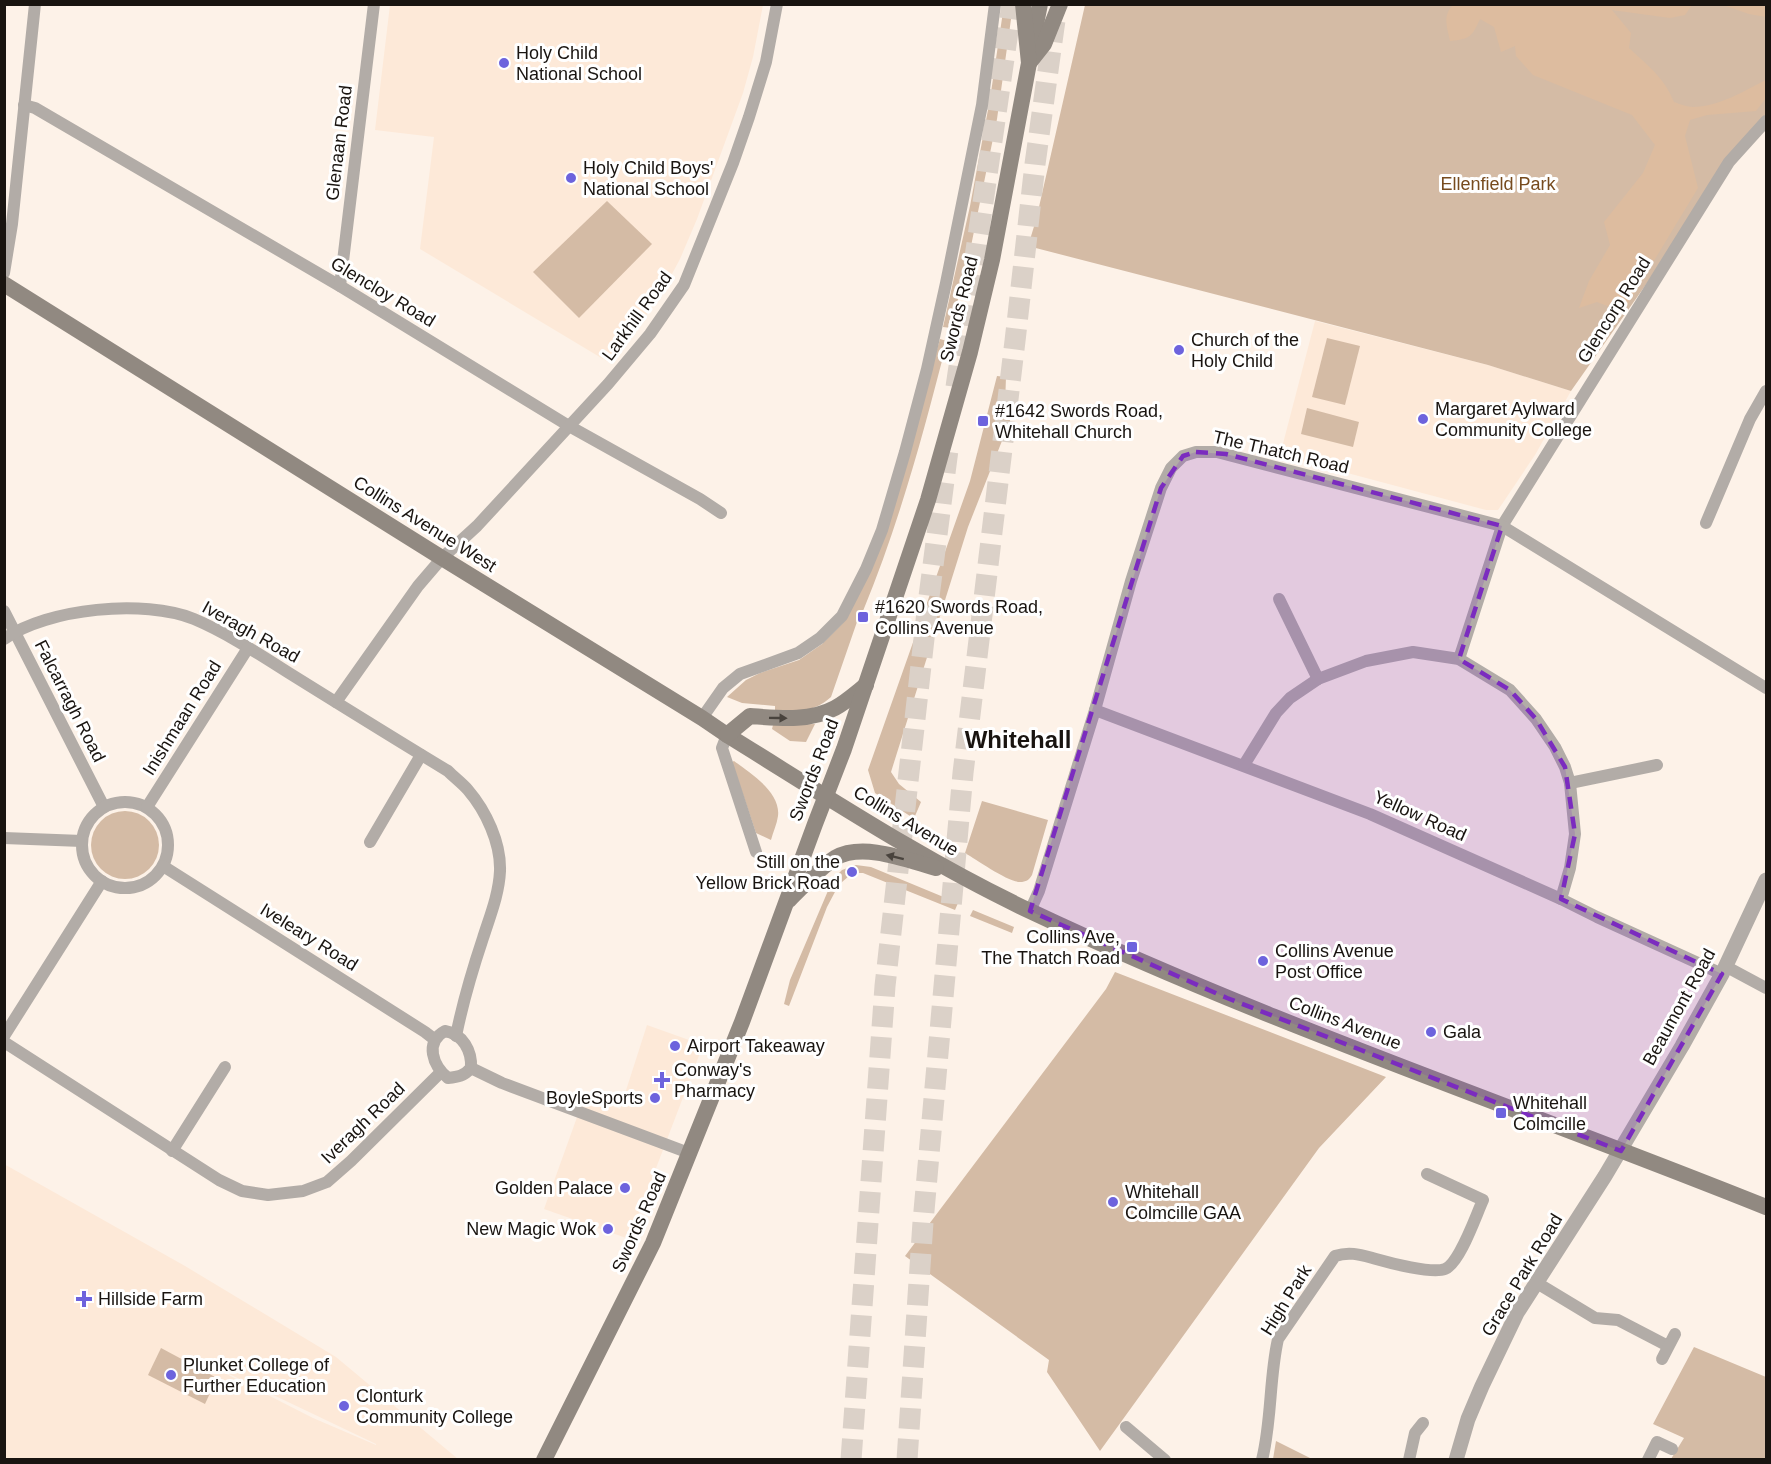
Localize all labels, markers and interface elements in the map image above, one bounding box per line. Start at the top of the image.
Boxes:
place label: Holy Child National School [516,43,642,84]
marker: Holy Child National School [497,56,511,70]
street label: Glenaan Road [322,84,356,202]
place label: Holy Child Boys' National School [583,158,713,199]
marker: Holy Child Boys' National School [564,171,578,185]
park label: Ellenfield Park [1440,174,1557,194]
street label: Glencloy Road [327,253,439,331]
street label: Glencorp Road [1573,253,1655,367]
street label: Swords Road [936,254,982,364]
street label: Larkhill Road [598,268,676,364]
place label: Church of the Holy Child [1191,330,1299,371]
marker: Church of the Holy Child [1172,343,1186,357]
place label: Margaret Aylward Community College [1435,399,1592,440]
place label: #1642 Swords Road, Whitehall Church [995,401,1163,442]
marker: Margaret Aylward Community College [1416,412,1430,426]
marker: #1642 Swords Road, Whitehall Church [976,414,990,428]
street label: The Thatch Road [1211,427,1351,477]
street label: Collins Avenue West [350,472,500,576]
street label: Iveragh Road [199,597,303,667]
place label: #1620 Swords Road, Collins Avenue [875,597,1043,638]
marker: #1620 Swords Road, Collins Avenue [856,610,870,624]
street label: Falcarragh Road [31,637,109,765]
street label: Inishmaan Road [139,657,225,779]
one-way arrow [769,713,788,723]
street label: Swords Road [785,716,843,824]
district label: Whitehall [965,726,1071,753]
street label: Collins Avenue [850,782,962,860]
street label: Yellow Road [1371,787,1469,845]
place label: Still on the Yellow Brick Road [696,852,840,893]
one-way arrow [886,852,904,862]
marker: Still on the Yellow Brick Road [845,865,859,879]
street label: Iveleary Road [257,899,361,975]
place label: Collins Ave, The Thatch Road [981,927,1120,968]
marker: Collins Ave, The Thatch Road [1125,940,1139,954]
place label: Collins Avenue Post Office [1275,941,1394,982]
street label: Beaumont Road [1639,945,1719,1069]
marker: Collins Avenue Post Office [1256,954,1270,968]
street label: Collins Avenue [1286,992,1404,1054]
place label: Gala [1443,1022,1482,1042]
marker: Gala [1424,1025,1438,1039]
place label: Airport Takeaway [687,1036,825,1056]
marker: Airport Takeaway [668,1039,682,1053]
place label: Conway's Pharmacy [674,1060,755,1101]
marker: Conway's Pharmacy [655,1073,669,1087]
street label: Iveragh Road [317,1078,409,1168]
place label: BoyleSports [546,1088,643,1108]
marker: BoyleSports [648,1091,662,1105]
place label: Whitehall Colmcille [1513,1093,1587,1134]
marker: Whitehall Colmcille [1494,1106,1508,1120]
street label: Swords Road [608,1169,670,1275]
place label: Golden Palace [495,1178,613,1198]
marker: Golden Palace [618,1181,632,1195]
place label: Whitehall Colmcille GAA [1125,1182,1241,1223]
marker: Whitehall Colmcille GAA [1106,1195,1120,1209]
street label: Grace Park Road [1478,1210,1566,1340]
place label: New Magic Wok [466,1219,597,1239]
marker: New Magic Wok [601,1222,615,1236]
street label: High Park [1257,1260,1316,1339]
place label: Hillside Farm [98,1289,203,1309]
marker: Hillside Farm [75,1290,93,1308]
place label: Plunket College of Further Education [183,1355,330,1396]
marker: Plunket College of Further Education [164,1368,178,1382]
place label: Clonturk Community College [356,1386,513,1427]
marker: Clonturk Community College [337,1399,351,1413]

